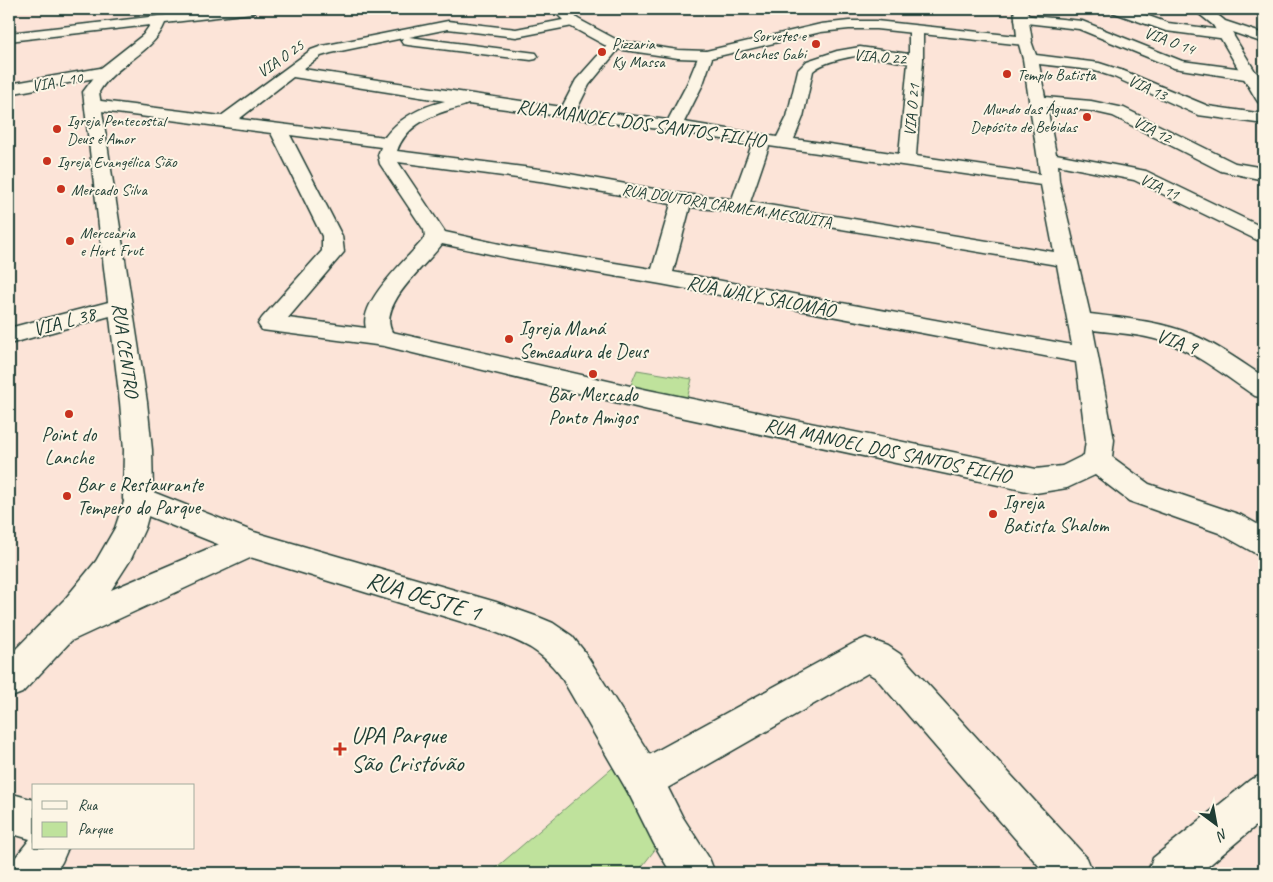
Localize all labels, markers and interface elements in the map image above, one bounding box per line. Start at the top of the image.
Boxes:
street label: VIA O 14 [1142,23,1199,60]
place label: Sorvetes e Lanches Gabi [733,26,808,64]
place label: Pizzaria Ky Massa [612,34,666,72]
street label: VIA O 25 [253,35,308,82]
marker: Sorvetes e Lanches Gabi [810,38,822,50]
street label: VIA O 22 [853,45,909,69]
marker: Pizzaria Ky Massa [596,46,608,58]
place label: Templo Batista [1017,65,1097,85]
street label: VIA L 10 [30,67,86,96]
marker: Templo Batista [1001,68,1013,80]
street label: VIA 13 [1125,71,1172,106]
street label: VIA O 21 [900,82,924,137]
street label: RUA MANOEL DOS SANTOS FILHO [515,94,769,154]
place label: Mundo das Águas Depósito de Bebidas [970,99,1079,137]
place label: Igreja Pentecostal Deus é Amor [67,111,169,149]
marker: Mundo das Águas Depósito de Bebidas [1081,111,1093,123]
street label: VIA 12 [1130,112,1177,149]
marker: Igreja Pentecostal Deus é Amor [51,123,63,135]
place label: Igreja Evangélica Sião [57,152,178,172]
marker: Igreja Evangélica Sião [41,155,53,167]
street label: VIA 11 [1137,169,1183,205]
place label: Mercado Silva [71,180,148,200]
street label: RUA DOUTORA CARMEM MESQUITA [621,180,834,233]
marker: Mercado Silva [55,183,67,195]
place label: Mercearia e Hort Frut [80,223,145,261]
marker: Mercearia e Hort Frut [64,235,76,247]
street label: RUA WALY SALOMÃO [685,270,839,324]
street label: VIA L 38 [30,301,100,342]
street label: RUA CENTRO [107,301,145,401]
place label: Igreja Maná Semeadura de Deus [519,316,650,364]
street label: VIA 9 [1153,323,1202,361]
marker: Igreja Maná Semeadura de Deus [503,333,515,345]
marker: Bar Mercado Ponto Amigos [587,368,599,380]
place label: Bar Mercado Ponto Amigos [548,382,640,430]
marker: Point do Lanche [63,408,75,420]
street label: RUA MANOEL DOS SANTOS FILHO [763,412,1015,489]
place label: Point do Lanche [42,422,97,470]
place label: Bar e Restaurante Tempero do Parque [77,472,205,520]
marker: Bar e Restaurante Tempero do Parque [61,490,73,502]
place label: Igreja Batista Shalom [1003,490,1110,538]
marker: Igreja Batista Shalom [987,508,999,520]
street label: RUA OESTE 1 [363,564,486,628]
place label: UPA Parque São Cristóvão [351,720,465,778]
marker: UPA Parque São Cristóvão [333,742,347,756]
legend [32,784,195,850]
text: Rua [78,796,98,815]
north arrow [1190,800,1240,850]
text: Parque [78,820,114,839]
text: N [1212,825,1231,845]

